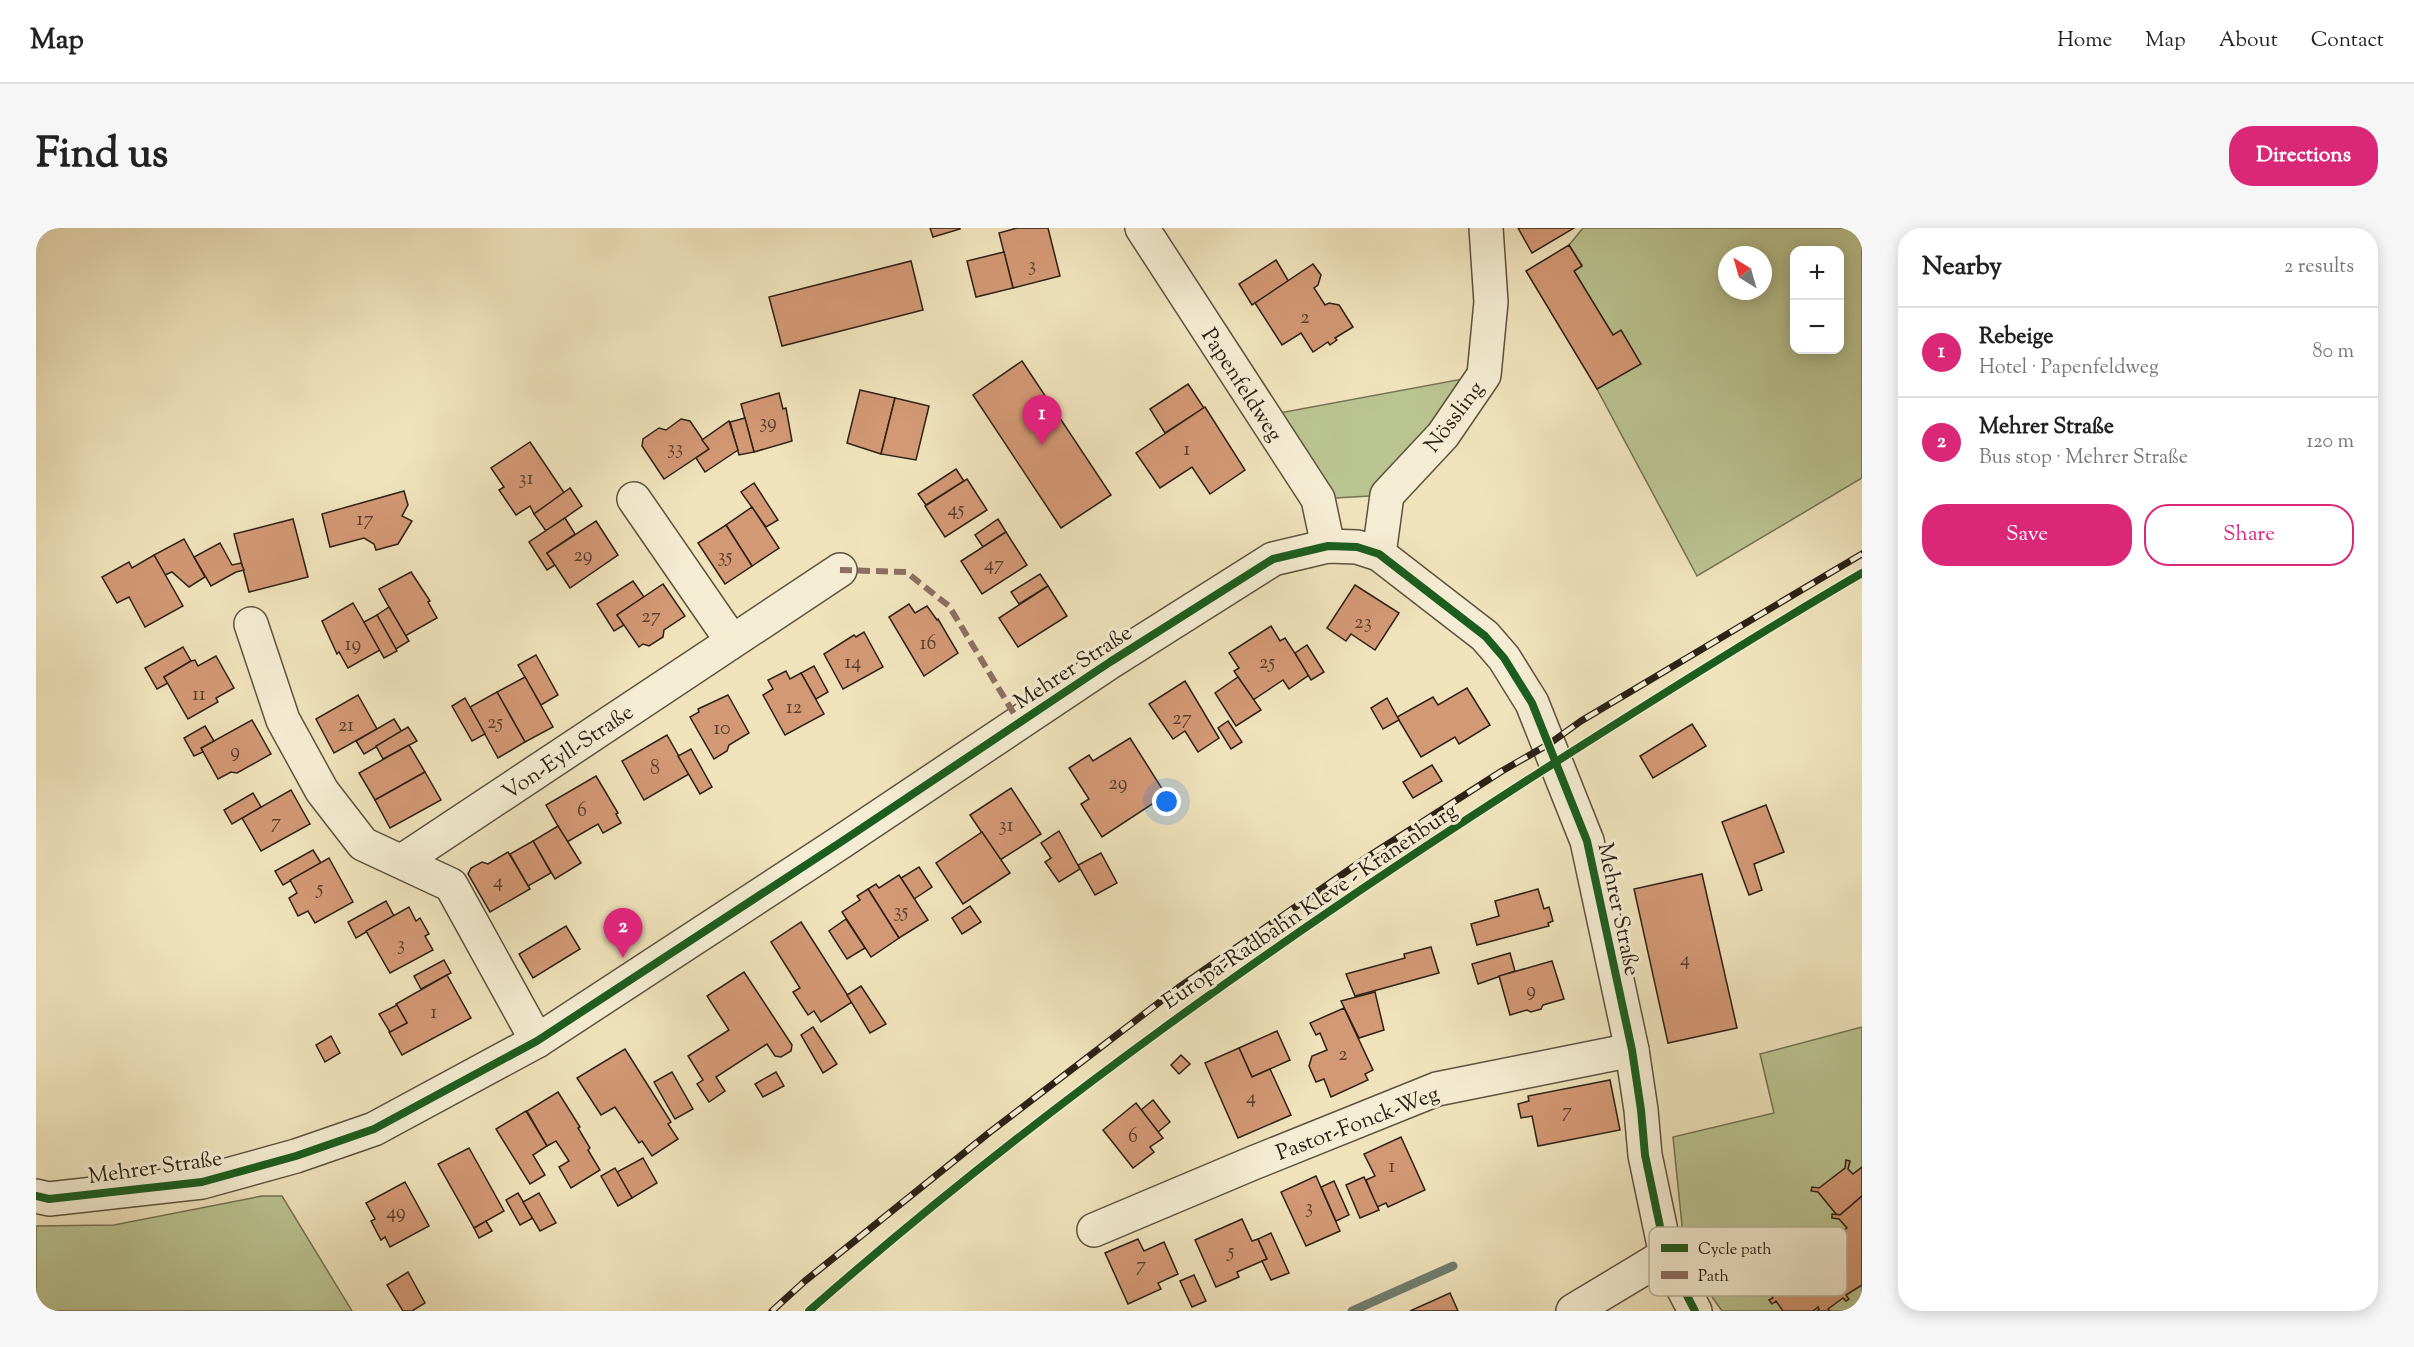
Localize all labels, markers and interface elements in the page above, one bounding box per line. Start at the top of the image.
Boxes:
text: Map [30,21,84,61]
text: Home [2057,26,2112,56]
text: Map [2145,26,2186,56]
text: About [2219,26,2278,56]
text: Contact [2311,26,2384,56]
text: Find us [36,126,168,186]
button: Directions [2229,126,2378,186]
north arrow [1718,246,1772,300]
map controls [1790,246,1844,354]
button: + [1790,246,1844,300]
text: Nearby [1922,249,2002,286]
house number: 3 [1028,252,1036,281]
text: 2 results [2284,253,2354,282]
button: − [1790,300,1844,354]
house number: 2 [1300,304,1310,333]
text: Rebeige [1979,322,2054,354]
street label: Papenfeldweg [1192,323,1289,449]
text: 1 [1938,338,1945,367]
text: 80 m [2313,338,2354,367]
text: Hotel · Papenfeldweg [1979,354,2159,383]
street label: Nössling [1418,375,1493,460]
pin: 1 [1022,396,1062,445]
house number: 39 [759,409,777,438]
text: Mehrer Straße [1979,412,2114,444]
text: 2 [1937,428,1946,457]
text: 120 m [2306,428,2354,457]
house number: 33 [667,435,683,464]
house number: 1 [1184,436,1191,465]
text: Bus stop · Mehrer Straße [1979,444,2188,473]
house number: 31 [519,465,534,494]
house number: 45 [948,496,965,525]
button: Save [1922,504,2132,566]
button: Share [2144,504,2354,566]
house number: 17 [357,506,373,535]
house number: 29 [573,542,593,571]
house number: 35 [718,543,733,572]
house number: 47 [984,551,1004,580]
house number: 27 [641,603,661,632]
house number: 23 [1354,609,1372,638]
street label: Mehrer Straße [1008,618,1139,719]
house number: 16 [920,630,936,659]
house number: 19 [345,631,361,660]
house number: 14 [845,649,861,678]
house number: 25 [1259,649,1275,678]
house number: 11 [192,681,206,710]
house number: 12 [786,694,802,723]
street label: Von-Eyll-Straße [497,698,641,809]
house number: 27 [1172,705,1192,734]
house number: 25 [487,709,503,738]
house number: 21 [338,712,354,741]
house number: 10 [713,715,731,744]
house number: 9 [230,738,240,767]
house number: 8 [650,755,660,784]
house number: 29 [1108,770,1128,799]
your location [1152,787,1181,816]
street label: Europa-Radbahn Kleve - Kranenburg [1157,796,1465,1019]
house number: 6 [577,797,587,826]
house number: 7 [271,809,281,838]
house number: 31 [999,812,1014,841]
street label: Mehrer Straße [1587,840,1647,979]
house number: 4 [493,868,503,897]
house number: 5 [316,875,324,904]
house number: 35 [894,898,909,927]
pin: 2 [604,908,642,958]
house number: 3 [397,931,405,960]
house number: 4 [1680,946,1690,975]
house number: 9 [1526,977,1536,1006]
house number: 1 [431,999,438,1028]
house number: 2 [1338,1041,1348,1070]
street label: Pastor-Fonck-Weg [1272,1079,1445,1171]
house number: 4 [1246,1084,1256,1113]
house number: 7 [1562,1098,1572,1127]
house number: 6 [1128,1123,1138,1152]
street label: Mehrer Straße [86,1144,225,1194]
house number: 1 [1389,1153,1396,1182]
house number: 3 [1305,1194,1313,1223]
house number: 49 [386,1199,406,1228]
legend [1649,1227,1847,1296]
house number: 5 [1227,1238,1235,1267]
text: Cycle path [1698,1239,1772,1262]
house number: 7 [1136,1252,1146,1281]
text: Path [1698,1266,1729,1289]

